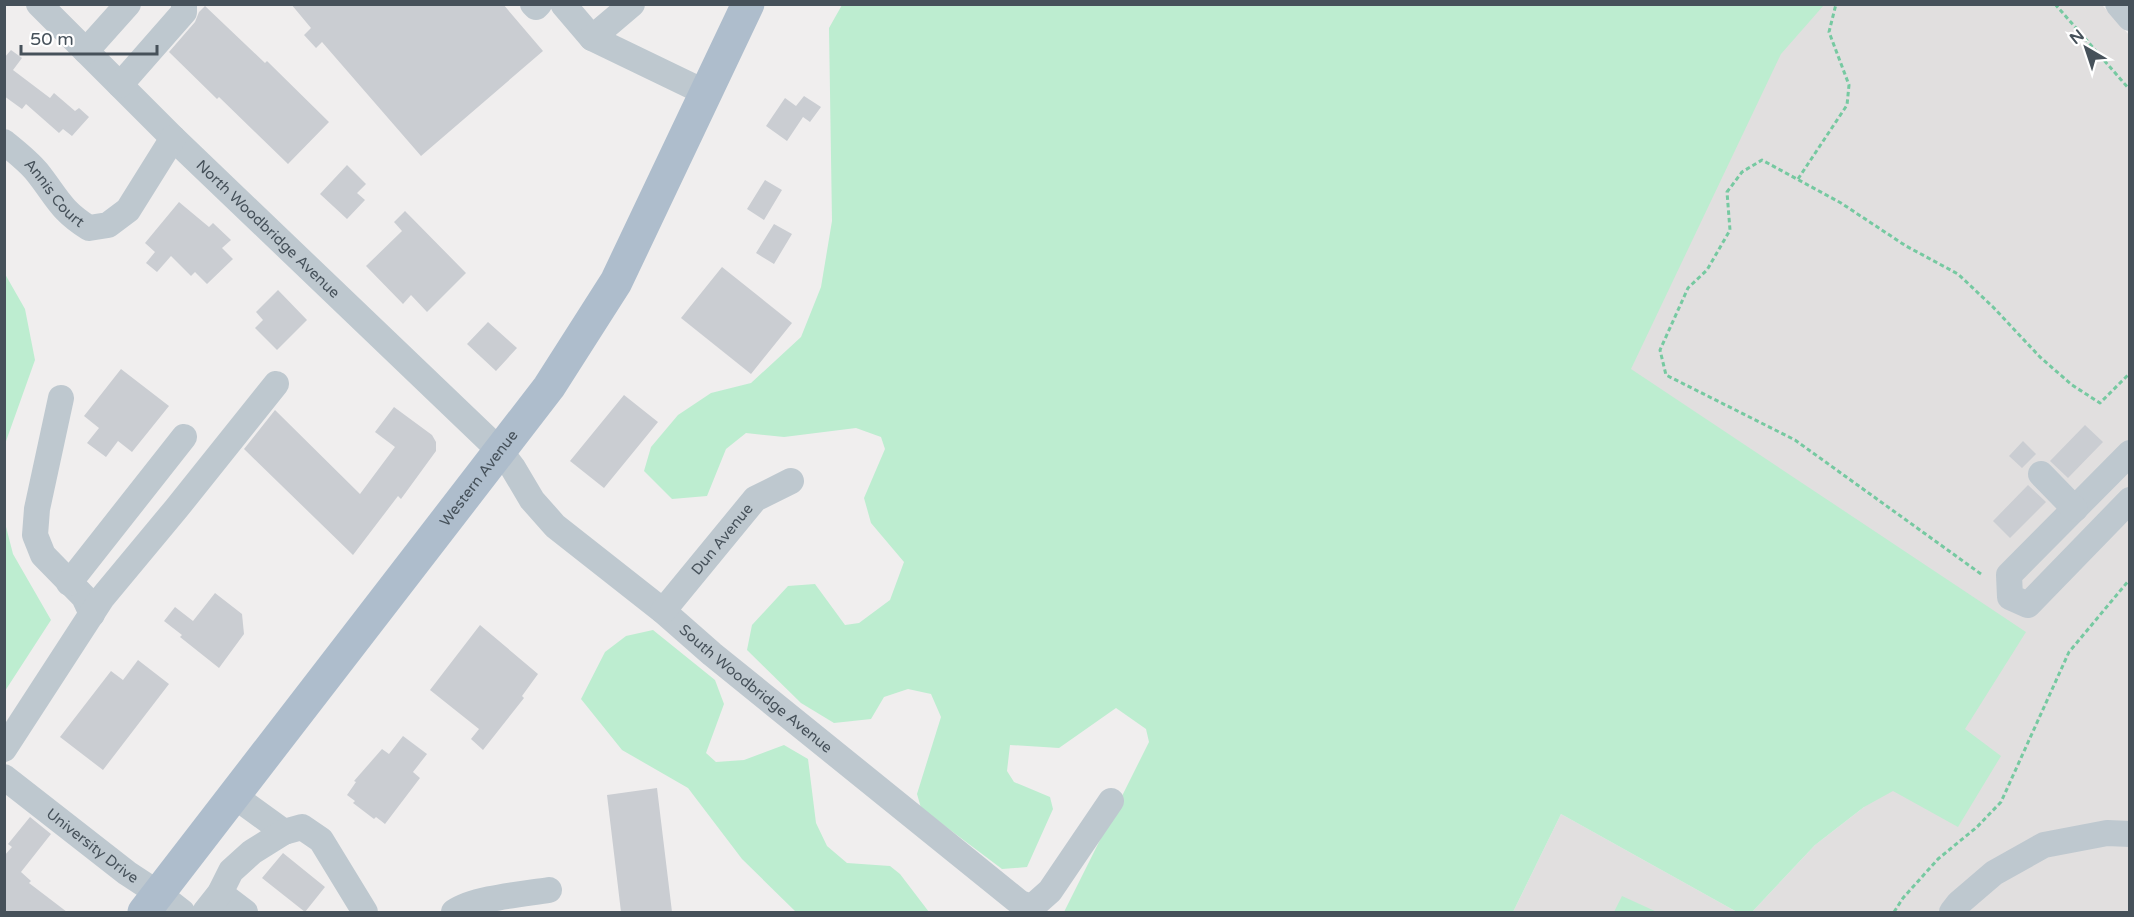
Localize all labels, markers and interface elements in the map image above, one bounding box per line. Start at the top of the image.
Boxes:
scale bar [21,18,158,56]
north arrow [2056,18,2116,78]
text: N [2066,25,2088,49]
text: 50 m [30,28,74,50]
street label: Annis Court [21,155,88,231]
street label: North Woodbridge Avenue [193,156,343,302]
street label: Western Avenue [436,426,522,530]
street label: Dun Avenue [687,500,757,578]
street label: South Woodbridge Avenue [676,621,836,757]
street label: University Drive [43,804,142,887]

